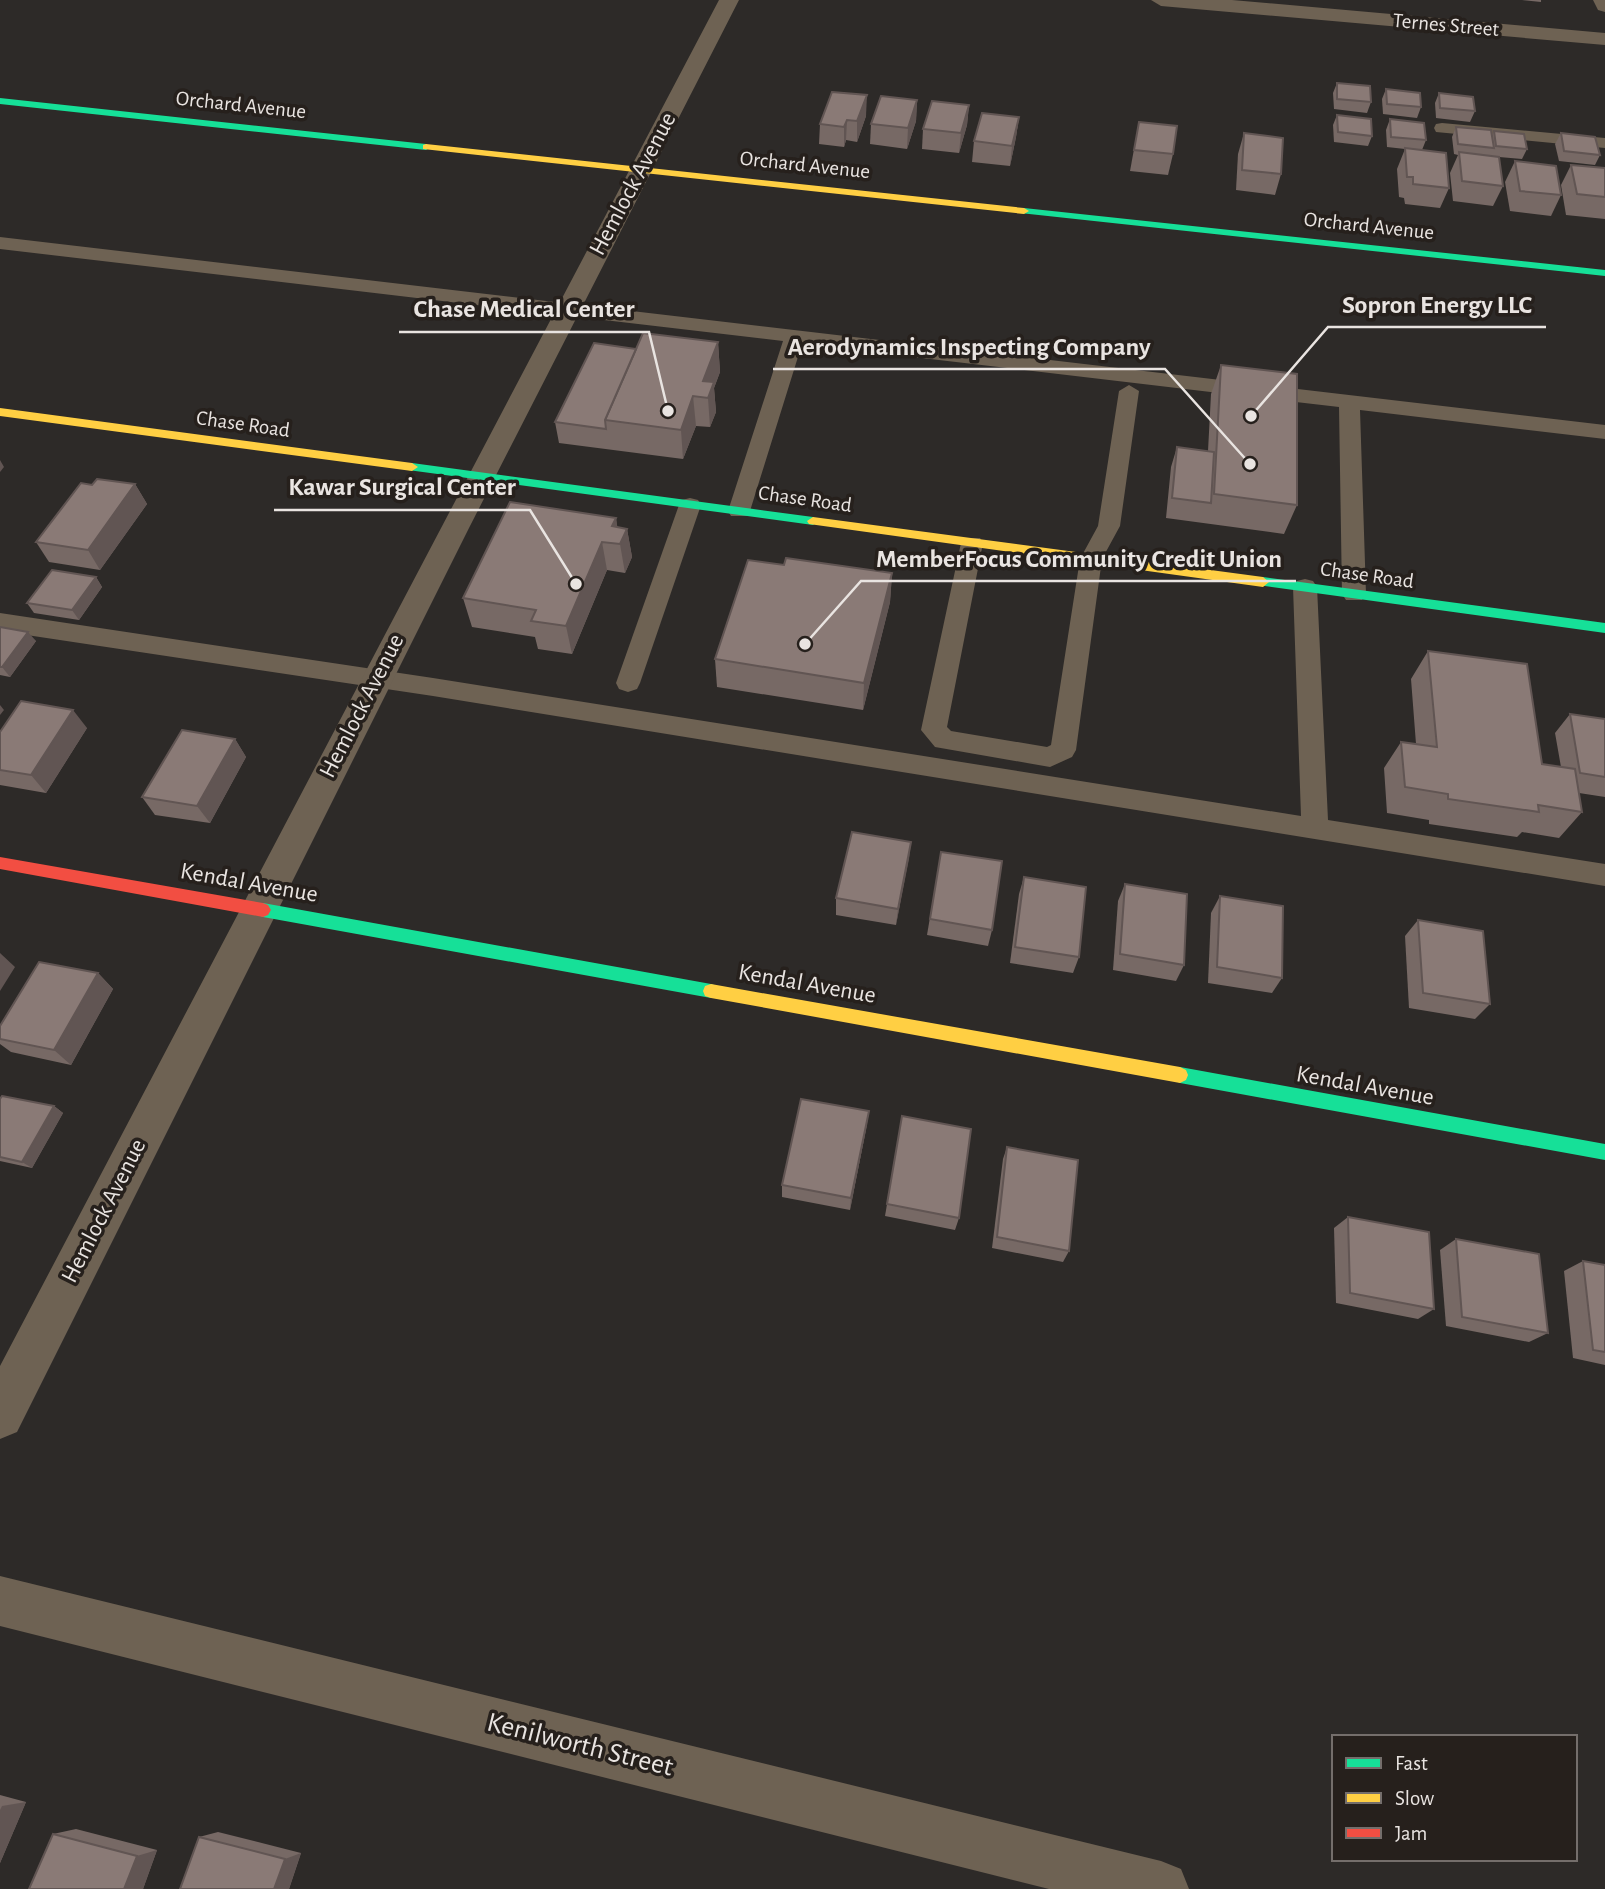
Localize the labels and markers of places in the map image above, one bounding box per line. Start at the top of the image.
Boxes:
callout: Sopron Energy LLC [1328,280,1546,327]
callout: Chase Medical Center [399,285,649,332]
callout: Aerodynamics Inspecting Company [773,322,1165,369]
callout: Kawar Surgical Center [274,463,530,510]
callout: MemberFocus Community Credit Union [861,534,1296,581]

